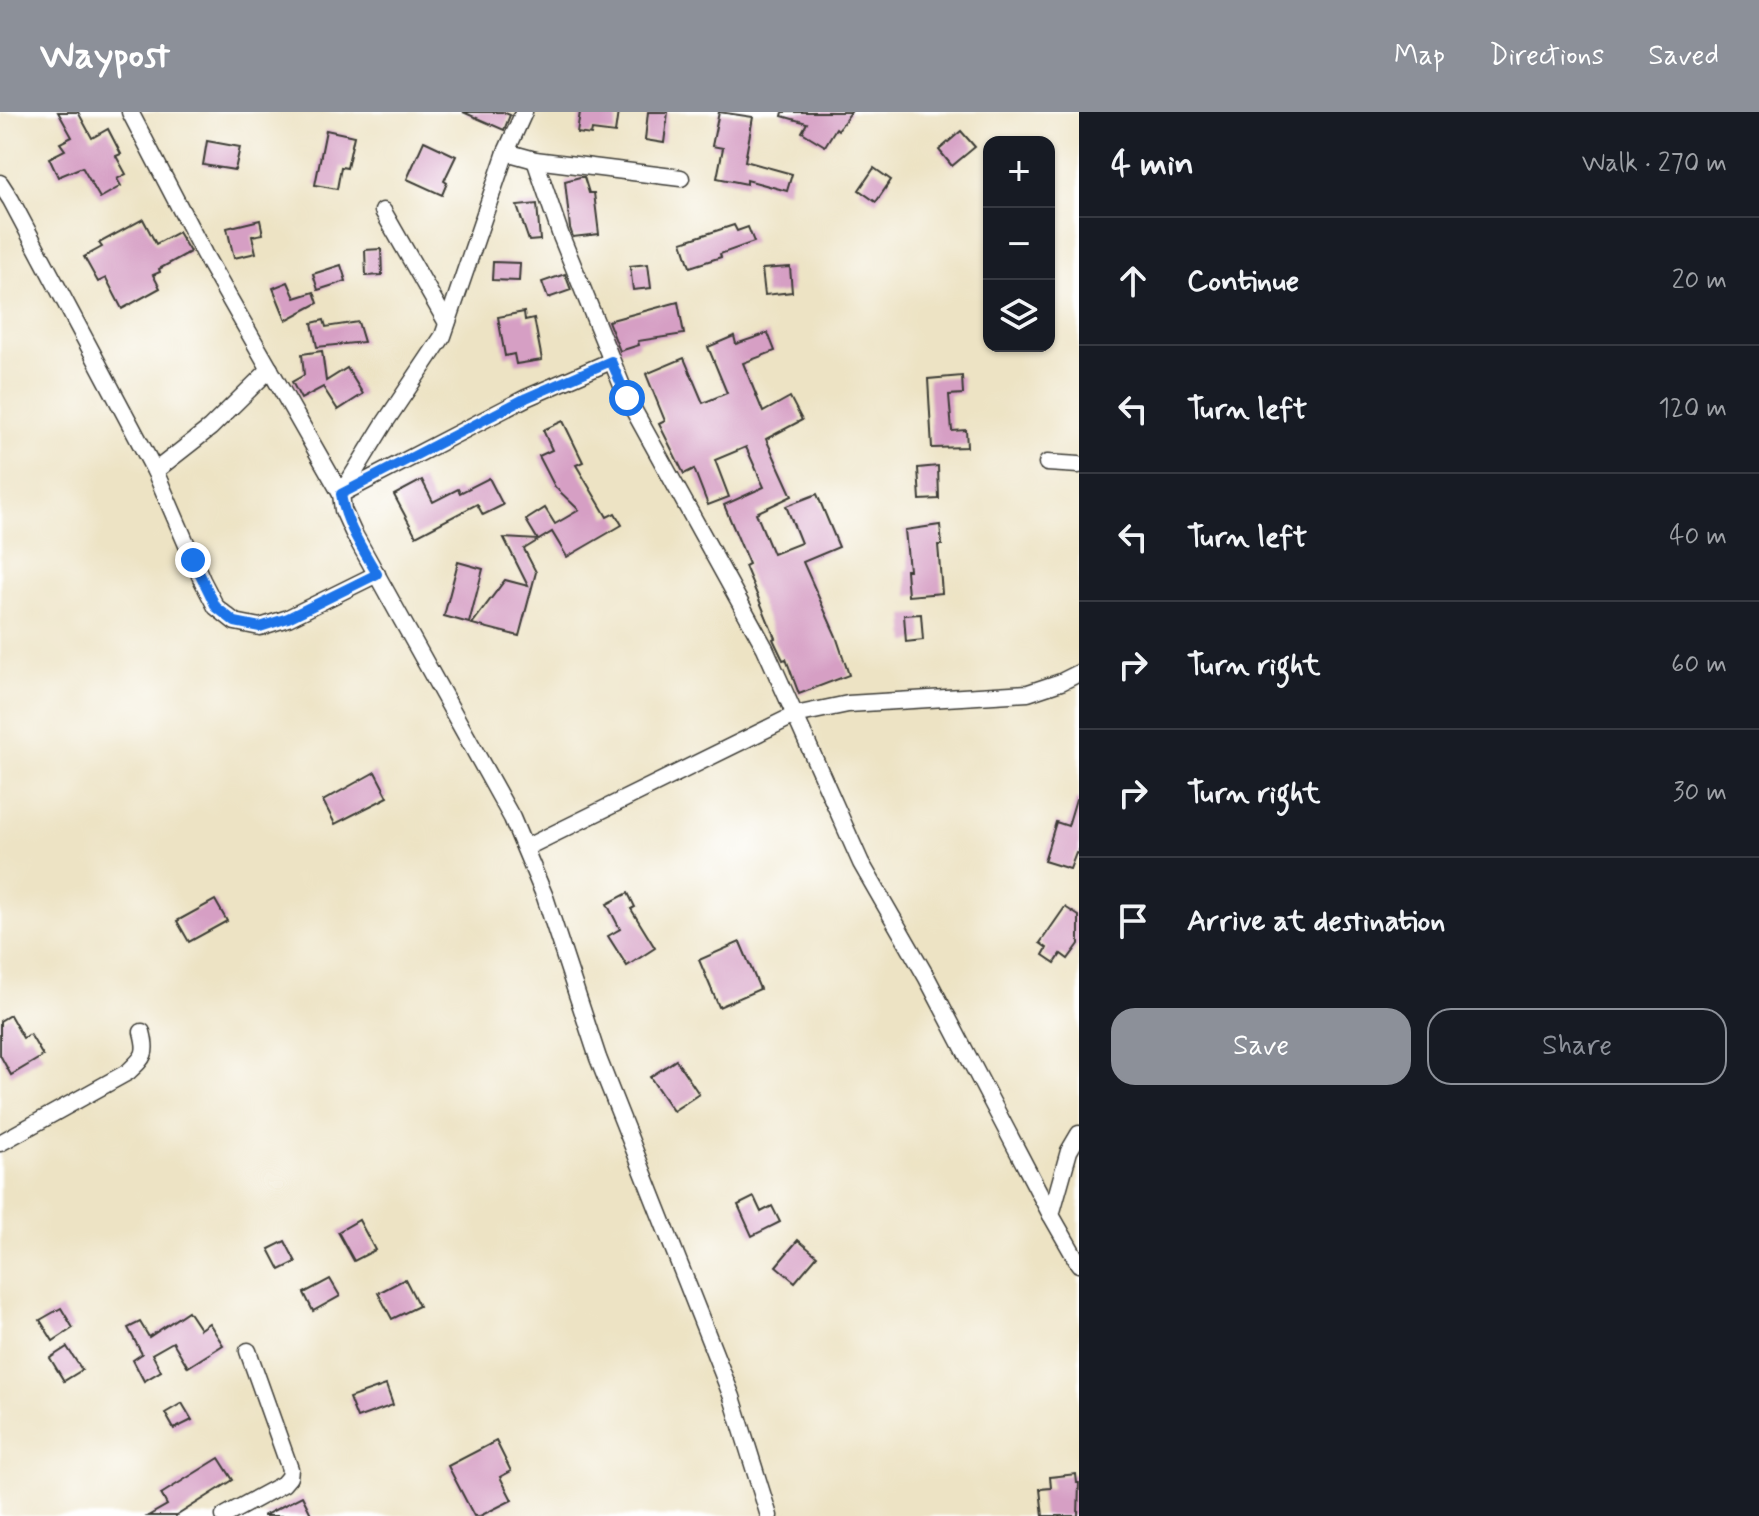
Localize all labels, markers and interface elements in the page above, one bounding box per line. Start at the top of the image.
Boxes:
text: Waypost [40,32,170,81]
text: Map [1394,38,1445,75]
text: Directions [1489,38,1604,75]
text: Saved [1648,38,1719,75]
map controls [983,136,1055,352]
button: + [983,136,1055,208]
text: 4 min [1111,142,1194,187]
text: Walk · 270 m [1582,147,1727,181]
button: − [983,208,1055,280]
icon: ahead [1111,259,1155,303]
text: Continue [1187,262,1299,301]
text: 20 m [1672,264,1727,298]
button: layers [983,280,1055,352]
route start [609,380,645,416]
icon: left [1111,387,1155,431]
text: Turn left [1187,390,1307,429]
text: 120 m [1658,392,1727,426]
icon: left [1111,515,1155,559]
text: Turn left [1187,518,1307,557]
text: 40 m [1669,520,1727,554]
route end [175,542,211,578]
icon: right [1111,643,1155,687]
text: Turn right [1187,646,1320,685]
text: 60 m [1671,648,1727,682]
icon: right [1111,771,1155,815]
text: Turn right [1187,774,1320,813]
text: 30 m [1673,776,1727,810]
icon: arrive [1111,899,1155,943]
text: Arrive at destination [1187,902,1445,941]
button: Save [1111,1008,1411,1085]
button: Share [1427,1008,1727,1085]

